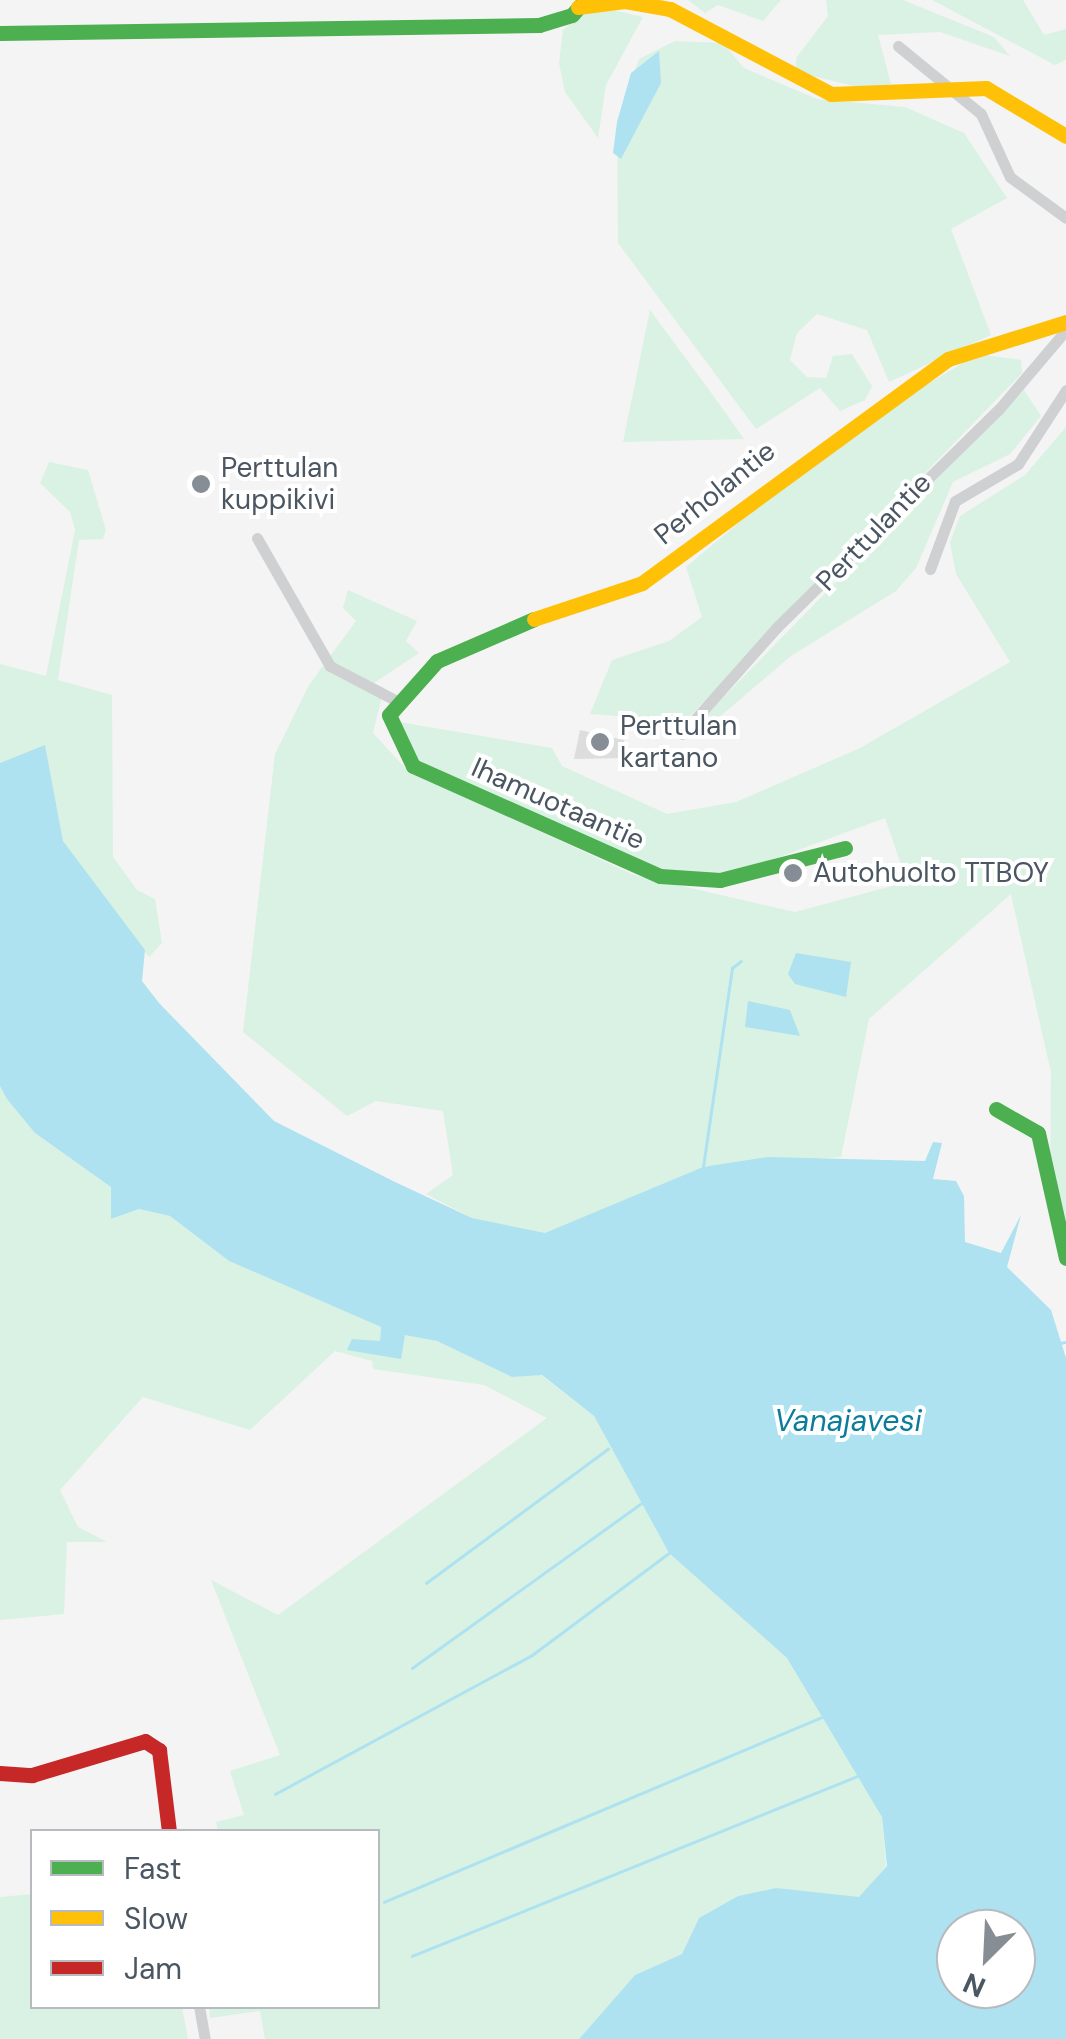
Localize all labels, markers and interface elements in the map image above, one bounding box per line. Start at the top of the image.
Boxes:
street label: Perholantie [648,434,782,552]
place label: Perttulan kuppikivi [221,451,338,517]
street label: Perttulantie [810,466,938,598]
marker: Perttulan kuppikivi [190,473,212,495]
place label: Perttulan kartano [620,709,737,775]
marker: Perttulan kartano [589,731,611,753]
street label: Ihamuotaantie [466,751,650,857]
place label: Autohuolto TTBOY [813,856,1049,890]
marker: Autohuolto TTBOY [782,862,804,884]
water label: Vanajavesi [774,1403,922,1439]
legend [30,1829,380,2009]
text: Fast [124,1849,182,1888]
text: Slow [124,1899,188,1938]
north arrow [936,1909,1036,2009]
text: Jam [124,1949,182,1988]
text: N [958,1964,991,2006]

